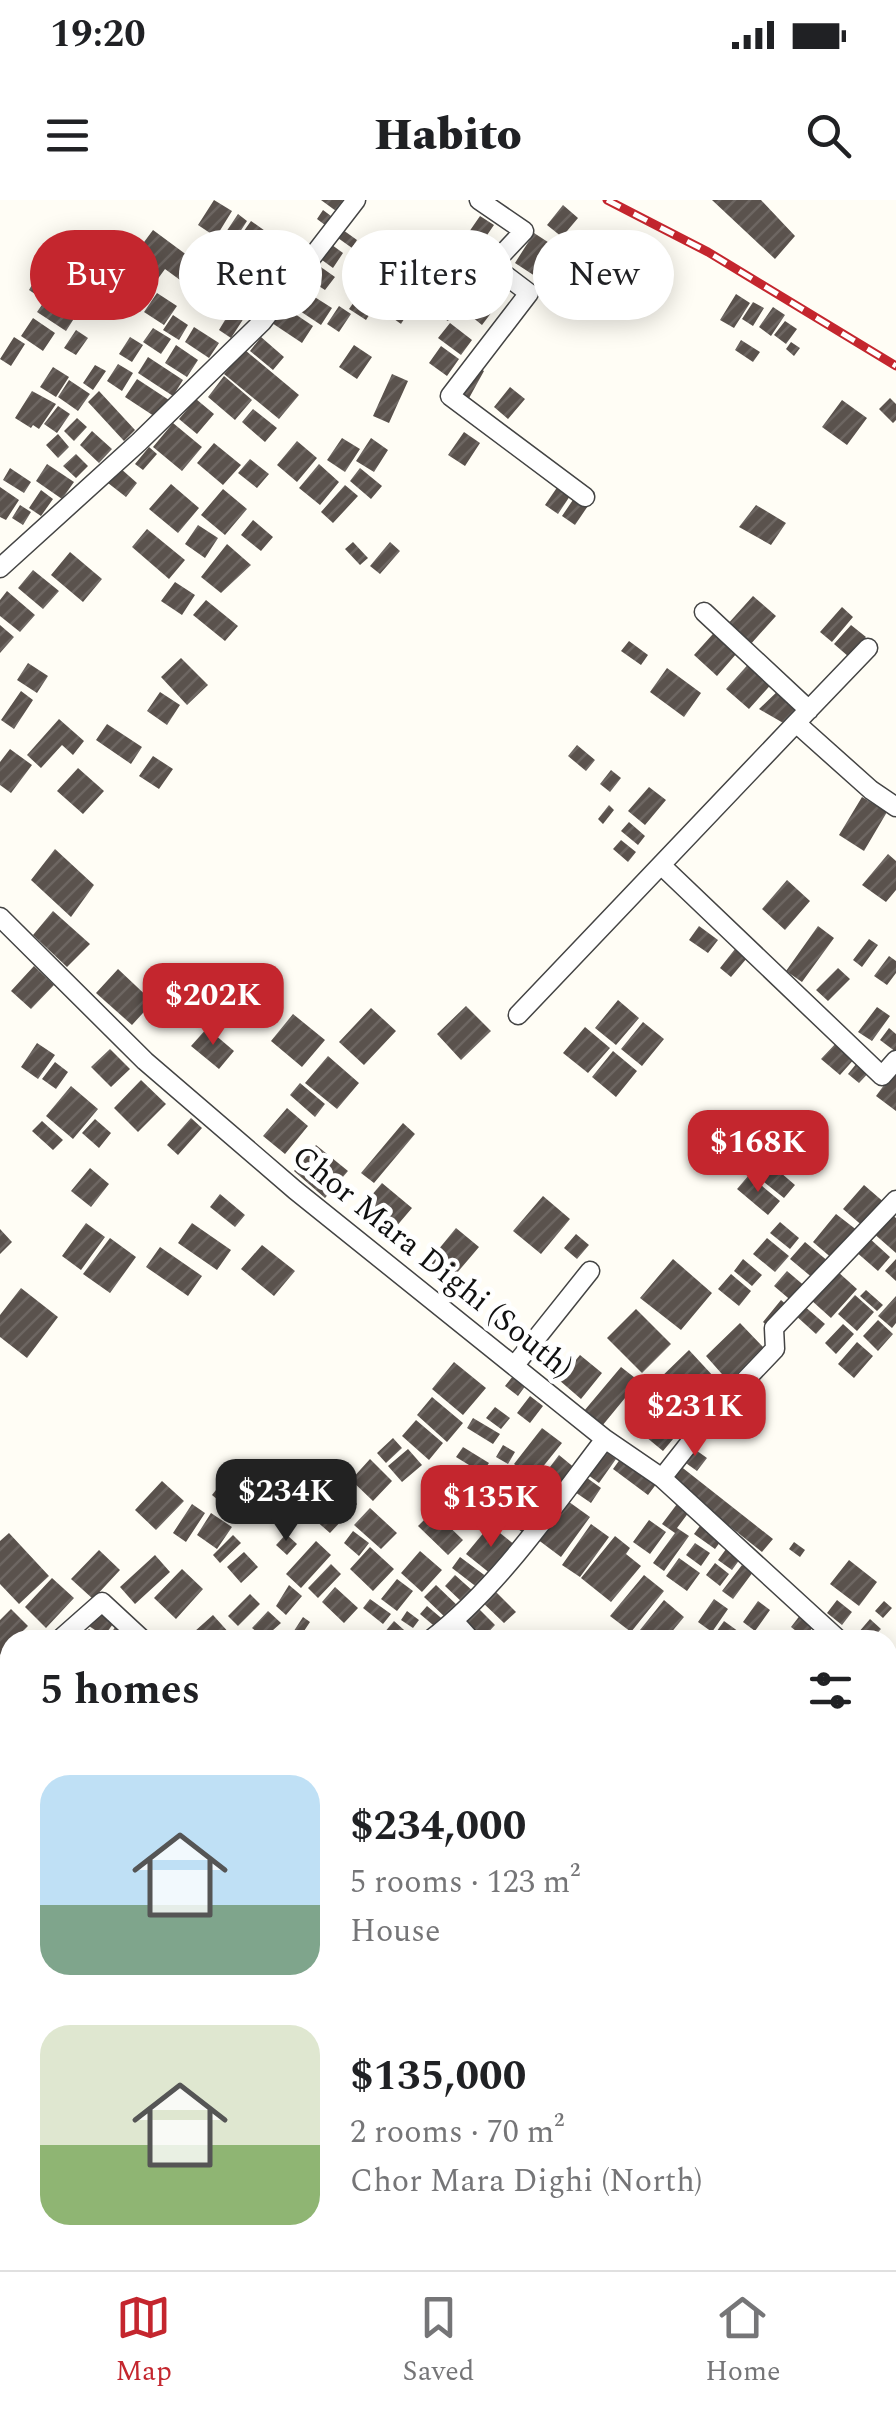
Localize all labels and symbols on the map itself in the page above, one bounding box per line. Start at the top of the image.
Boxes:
pin: $202K [143,963,283,1048]
pin: $168K [688,1110,828,1195]
street label: Chor Mara Dighi (South) [281,1133,583,1391]
pin: $231K [625,1374,765,1459]
pin: $234K [216,1459,356,1544]
pin: $135K [421,1465,561,1550]

